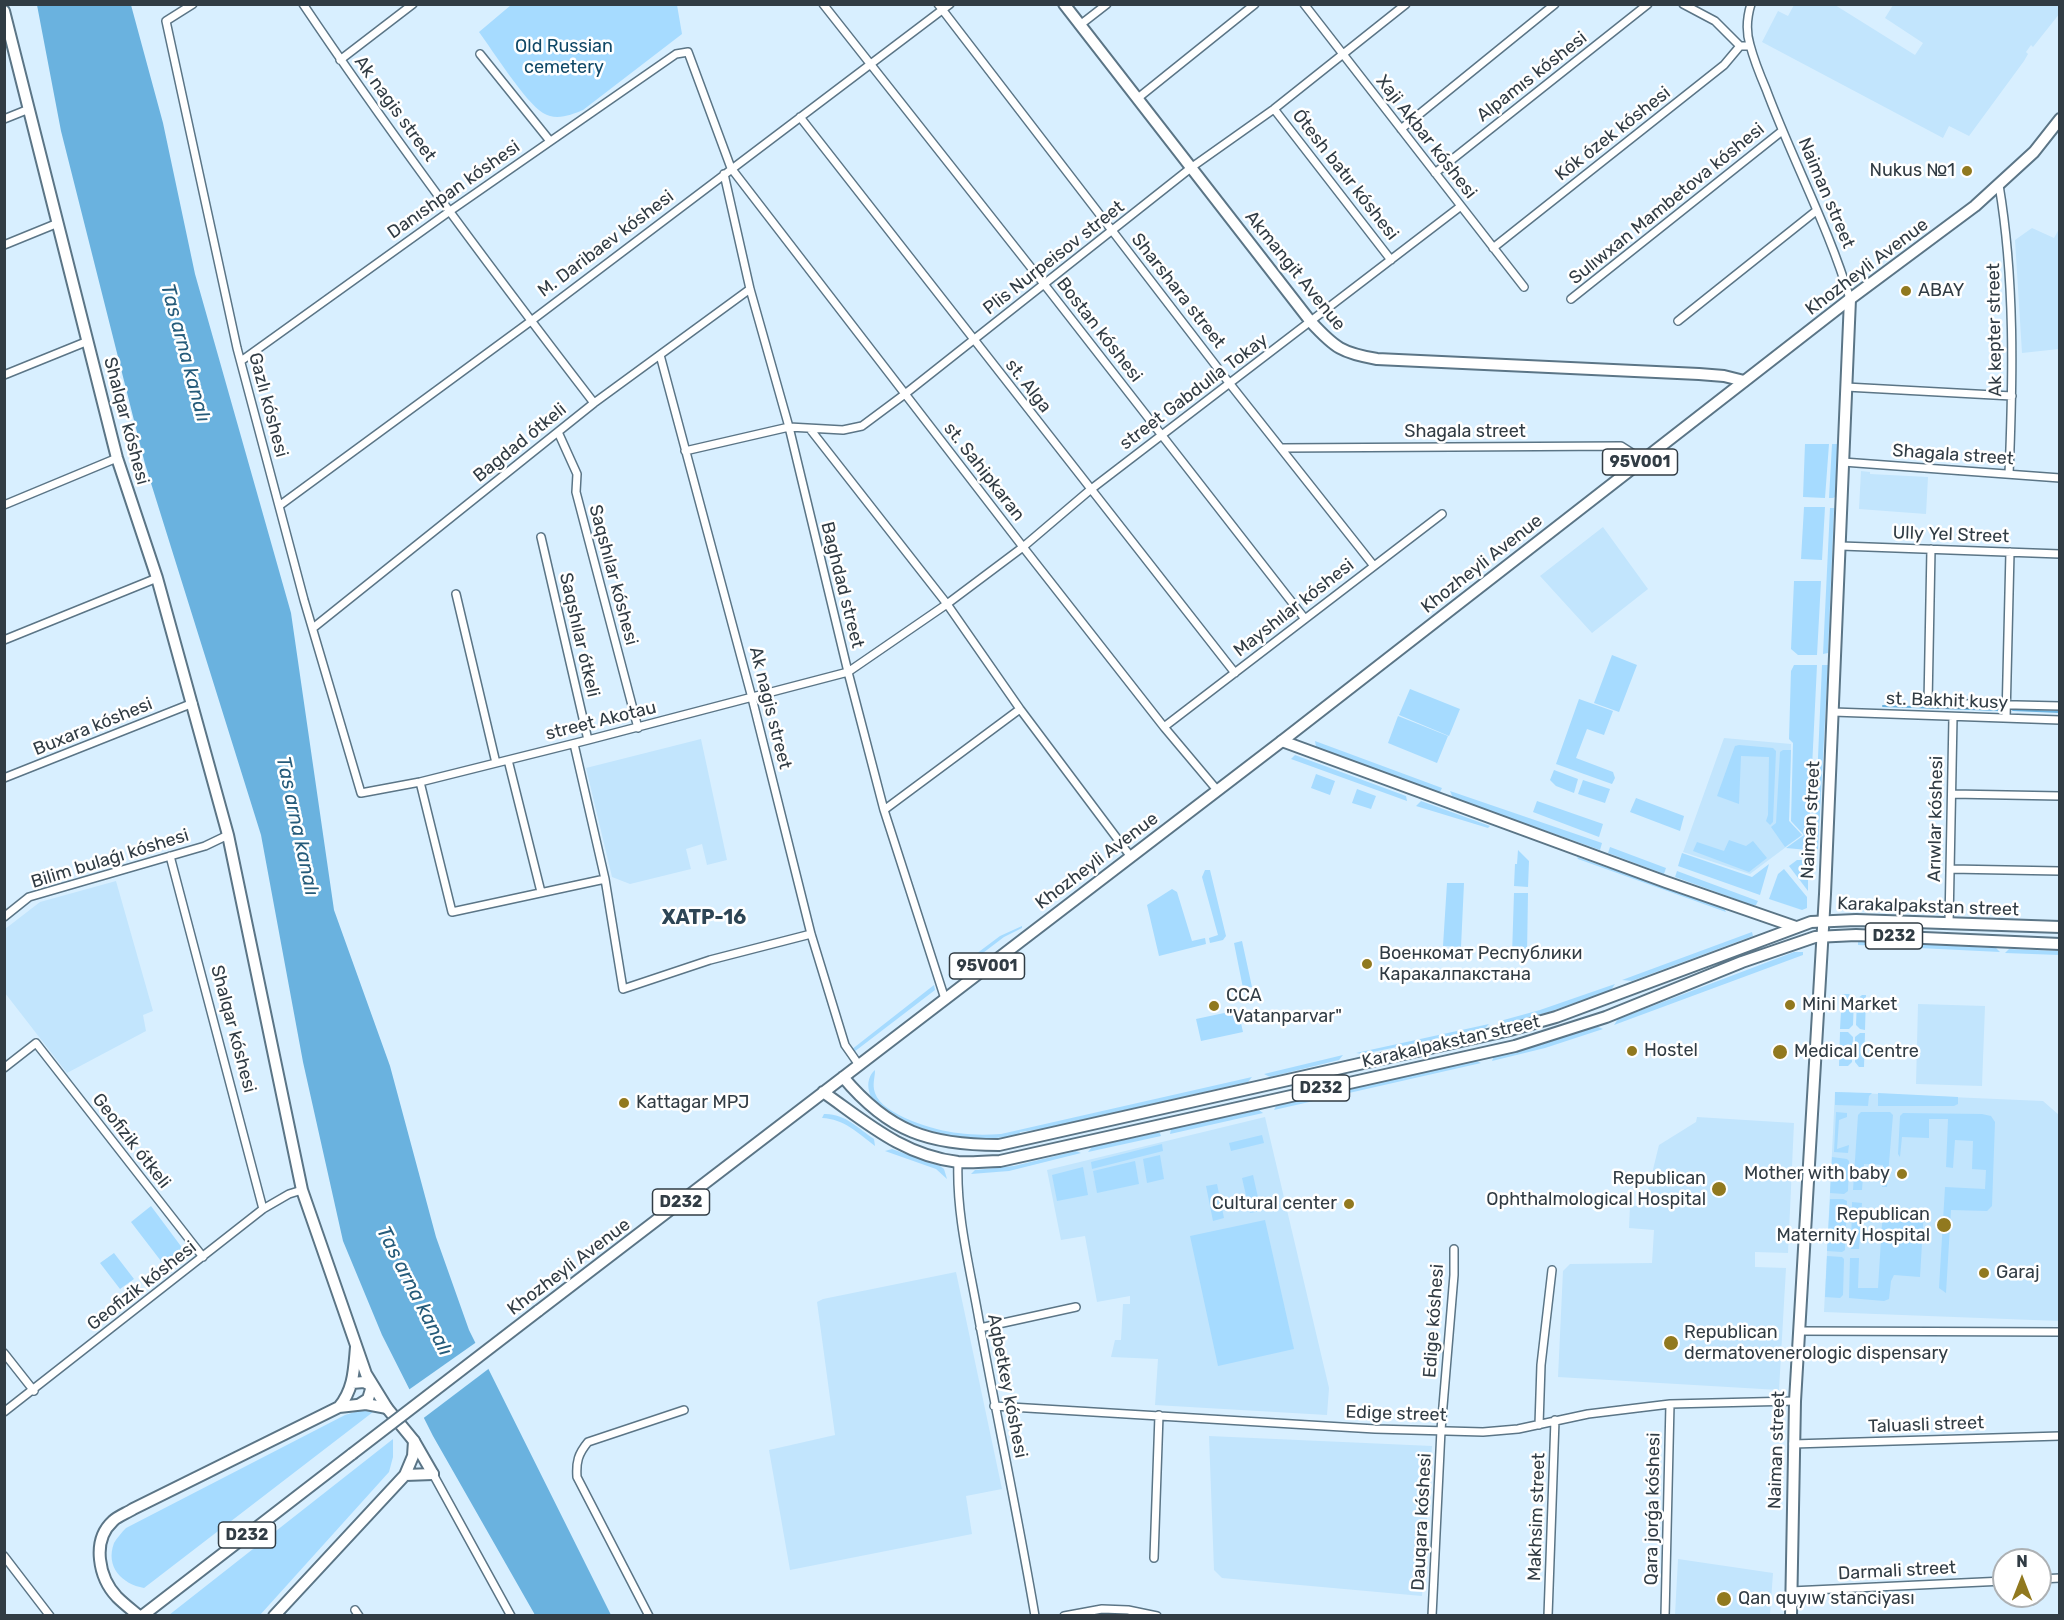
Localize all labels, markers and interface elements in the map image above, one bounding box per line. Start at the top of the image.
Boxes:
street label: Alpamıs kóshesi [1473,27,1591,127]
park label: Old Russian cemetery [515,36,613,78]
street label: Ak nagis street [349,52,441,166]
street label: Xaji Akbar kóshesi [1371,71,1481,203]
street label: Kók ózek kóshesi [1551,82,1675,186]
street label: Ótesh batır kóshesi [1287,105,1403,245]
street label: Sulıwxan Mambetova kóshesi [1565,119,1769,289]
street label: Naiman street [1793,134,1859,252]
street label: Danıshpan kóshesi [384,136,524,244]
place label: Nukus №1 [1869,160,1955,182]
marker: Nukus №1 [1960,164,1974,178]
street label: M. Daribaev kóshesi [534,186,678,302]
street label: Plis Nurpeisov street [979,196,1129,320]
street label: Akmangit Avenue [1240,207,1350,335]
street label: Khozheyli Avenue [1801,214,1933,320]
street label: Sharshara street [1126,229,1230,353]
street label: Ak kepter street [1983,263,2007,397]
street label: Bostan kóshesi [1051,273,1147,387]
place label: ABAY [1918,280,1964,302]
water label: Tas arna kanalı [155,281,215,425]
marker: ABAY [1899,284,1913,298]
street label: street Gabdulla Tokay [1116,329,1272,455]
street label: Gazlı kóshesi [244,350,292,460]
street label: Shalqar kóshesi [99,355,153,487]
street label: st. Alga [1000,355,1056,417]
street label: Bagdad ótkeli [469,399,571,487]
street label: st. Sahipkaran [939,419,1029,525]
street label: Shagala street [1404,421,1526,443]
street label: Shagala street [1892,440,2014,470]
road number: 95V001 [1602,449,1678,475]
street label: Saqshılar kóshesi [584,502,642,648]
street label: Khozheyli Avenue [1417,510,1547,618]
street label: Baghdad street [816,520,868,650]
street label: Ully Yel Street [1892,522,2010,548]
street label: Mayshılar kóshesi [1230,554,1358,662]
street label: Saqshılar ótkeli [554,571,604,699]
street label: Ak nagis street [744,645,796,771]
street label: st. Bakhit kusy [1886,688,2008,714]
street label: Buxara kóshesi [30,693,156,761]
street label: street Akotau [543,697,659,745]
water label: Tas arna kanalı [270,754,324,898]
street label: Arıwlar kóshesi [1924,756,1948,882]
street label: Naiman street [1797,760,1825,880]
street label: Khozheyli Avenue [1031,808,1163,914]
street label: Bilim bulaǵı kóshesi [29,825,191,893]
street label: Karakalpakstan street [1837,893,2019,921]
district label: XATP-16 [662,906,746,930]
road number: D232 [1866,923,1922,949]
place label: Военкомат Республики Каракалпакстана [1379,943,1582,986]
road number: 95V001 [950,953,1024,979]
marker: Военкомат Республики Каракалпакстана [1360,957,1374,971]
street label: Shalqar kóshesi [206,963,260,1095]
place label: CCA "Vatanparvar" [1226,985,1342,1028]
place label: Mini Market [1802,994,1897,1016]
marker: Mini Market [1783,998,1797,1012]
marker: CCA "Vatanparvar" [1207,999,1221,1013]
street label: Karakalpakstan street [1360,1011,1542,1073]
place label: Hostel [1644,1040,1698,1062]
place label: Medical Centre [1794,1041,1919,1063]
marker: Medical Centre [1771,1043,1789,1061]
marker: Hostel [1625,1044,1639,1058]
road number: D232 [1292,1075,1350,1101]
street label: Geofizik ótkeli [87,1089,175,1193]
place label: Kattagar MPJ [636,1092,750,1114]
marker: Kattagar MPJ [617,1096,631,1110]
place label: Mother with baby [1744,1163,1890,1185]
marker: Mother with baby [1895,1167,1909,1181]
place label: Republican Ophthalmological Hospital [1486,1168,1706,1210]
marker: Republican Ophthalmological Hospital [1710,1180,1728,1198]
road number: D232 [652,1189,710,1215]
place label: Cultural center [1212,1193,1337,1215]
marker: Cultural center [1342,1197,1356,1211]
place label: Republican Maternity Hospital [1776,1204,1930,1246]
street label: Khozheyli Avenue [503,1214,635,1320]
marker: Republican Maternity Hospital [1935,1216,1953,1234]
water label: Tas arna kanalı [371,1222,457,1360]
street label: Geofizik kóshesi [83,1237,201,1335]
place label: Garaj [1996,1262,2040,1284]
street label: Edige kóshesi [1419,1263,1449,1379]
marker: Garaj [1977,1266,1991,1280]
street label: Aqbetkey kóshesi [982,1312,1032,1460]
place label: Republican dermatovenerologic dispensary [1684,1322,1948,1364]
marker: Republican dermatovenerologic dispensary [1662,1334,1680,1352]
street label: Naiman street [1764,1391,1790,1509]
street label: Edige street [1345,1401,1447,1427]
street label: Taluasli street [1868,1412,1984,1438]
street label: Qara jorǵa kóshesi [1641,1432,1665,1586]
street label: Makhsim street [1524,1452,1550,1582]
street label: Dauqara kóshesi [1408,1453,1436,1591]
road number: D232 [218,1522,276,1548]
north arrow [1992,1548,2052,1608]
text: N [2016,1552,2028,1571]
street label: Darmali street [1837,1557,1957,1585]
place label: Qan quyıw stanciyası [1738,1588,1915,1610]
marker: Qan quyıw stanciyası [1715,1590,1733,1608]

